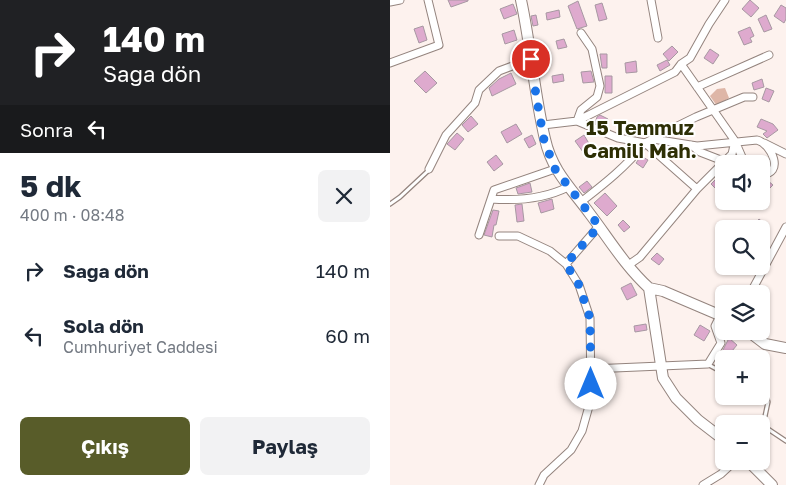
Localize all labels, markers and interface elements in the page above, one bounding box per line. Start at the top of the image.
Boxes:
text: 140 m [103,18,205,60]
icon: right [20,20,85,85]
pin [510,38,552,80]
icon: arrive [517,45,545,73]
text: Sağa dön [103,60,201,87]
icon: left [83,115,111,143]
district label: 15 Temmuz Camili Mah. [583,115,697,162]
text: Sonra [20,118,73,141]
map controls [715,155,770,470]
button: sound [715,155,770,210]
text: 5 dk [20,168,82,204]
button: close [318,170,370,222]
text: 400 m · 08:48 [20,205,125,225]
button: search [715,220,770,275]
icon: right [20,257,48,285]
text: Sağa dön [63,259,149,282]
text: 140 m [316,259,370,282]
button: layers [715,285,770,340]
text: Sola dön [63,314,144,337]
icon: left [20,322,48,350]
text: 60 m [325,324,370,347]
text: Cumhuriyet Caddesi [63,337,218,357]
button: + [715,350,770,405]
position arrow [564,357,616,409]
button: − [715,415,770,470]
button: Çıkış [20,417,190,475]
button: Paylaş [200,417,370,475]

